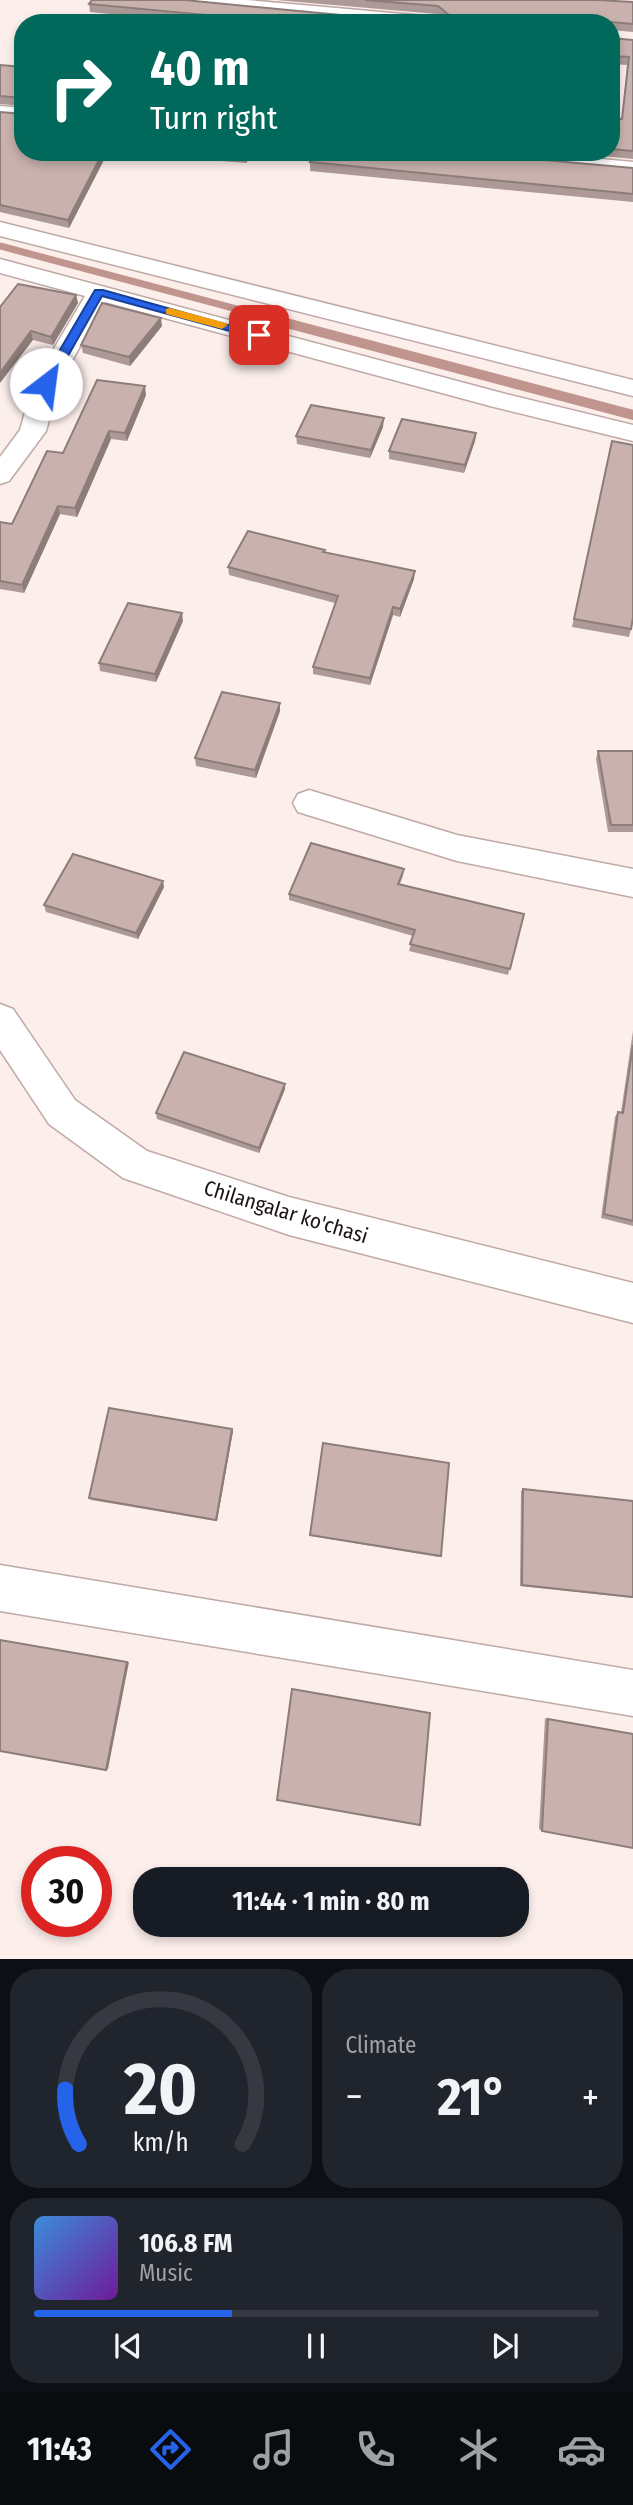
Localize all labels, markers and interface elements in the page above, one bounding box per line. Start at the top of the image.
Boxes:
text: 40 m [150,39,250,98]
icon: right [35,42,126,133]
text: Turn right [150,99,277,137]
pin [229,305,289,365]
icon: arrive [240,316,278,354]
position arrow [9,347,83,421]
street label: Chilangalar ko'chasi [201,1175,371,1249]
speed limit sign: 30 [21,1846,112,1937]
text: 11:44 · 1 min · 80 m [232,1886,430,1917]
text: Climate [346,2031,416,2059]
text: 20 [123,2047,197,2134]
text: 21° [437,2066,507,2129]
text: − [346,2074,363,2120]
text: + [582,2074,599,2120]
text: km/h [133,2128,189,2158]
text: 106.8 FM [139,2228,232,2259]
text: Music [139,2259,193,2287]
icon: previous [109,2327,147,2365]
icon: pause [297,2327,335,2365]
icon: next [486,2327,524,2365]
icon: directions [146,2425,195,2474]
icon: music [249,2425,298,2474]
icon: phone [351,2425,400,2474]
icon: climate [454,2425,503,2474]
icon: car [557,2425,606,2474]
text: 11:43 [27,2430,92,2468]

